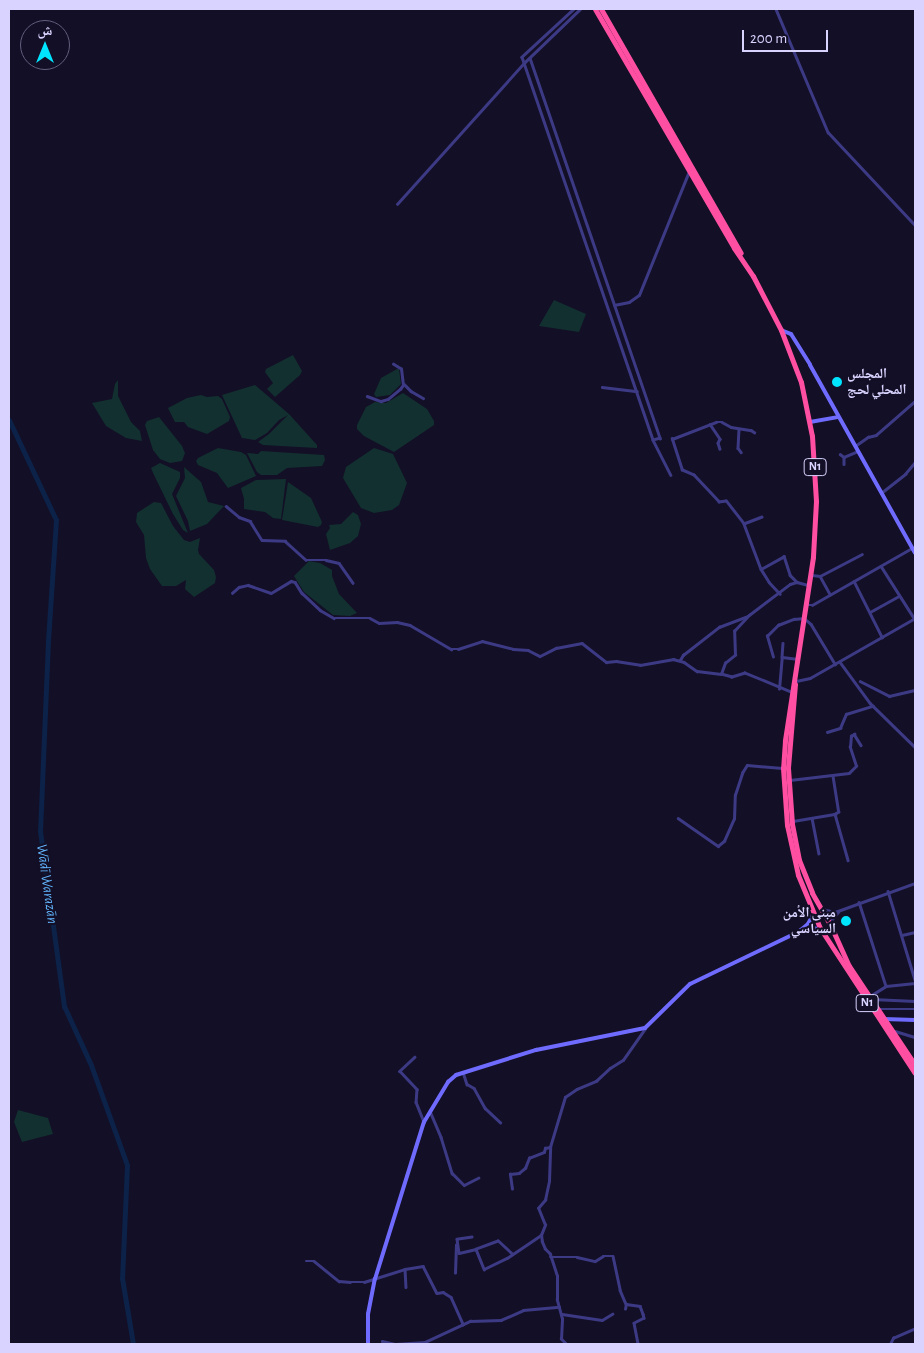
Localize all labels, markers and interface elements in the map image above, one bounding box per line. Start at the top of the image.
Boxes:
north arrow [20,20,70,70]
scale bar [744,20,830,52]
text: ش [38,24,52,38]
text: 200 m [750,31,787,46]
place label: المجلس المحلي لحج [847,366,907,398]
marker: المجلس المحلي لحج [831,376,843,388]
road number: N1 [802,458,828,477]
water label: Wādī Warazān [33,843,61,925]
place label: مبنى الأمن السياسي [783,905,836,938]
marker: مبنى الأمن السياسي [840,915,852,927]
road number: N1 [854,994,880,1012]

